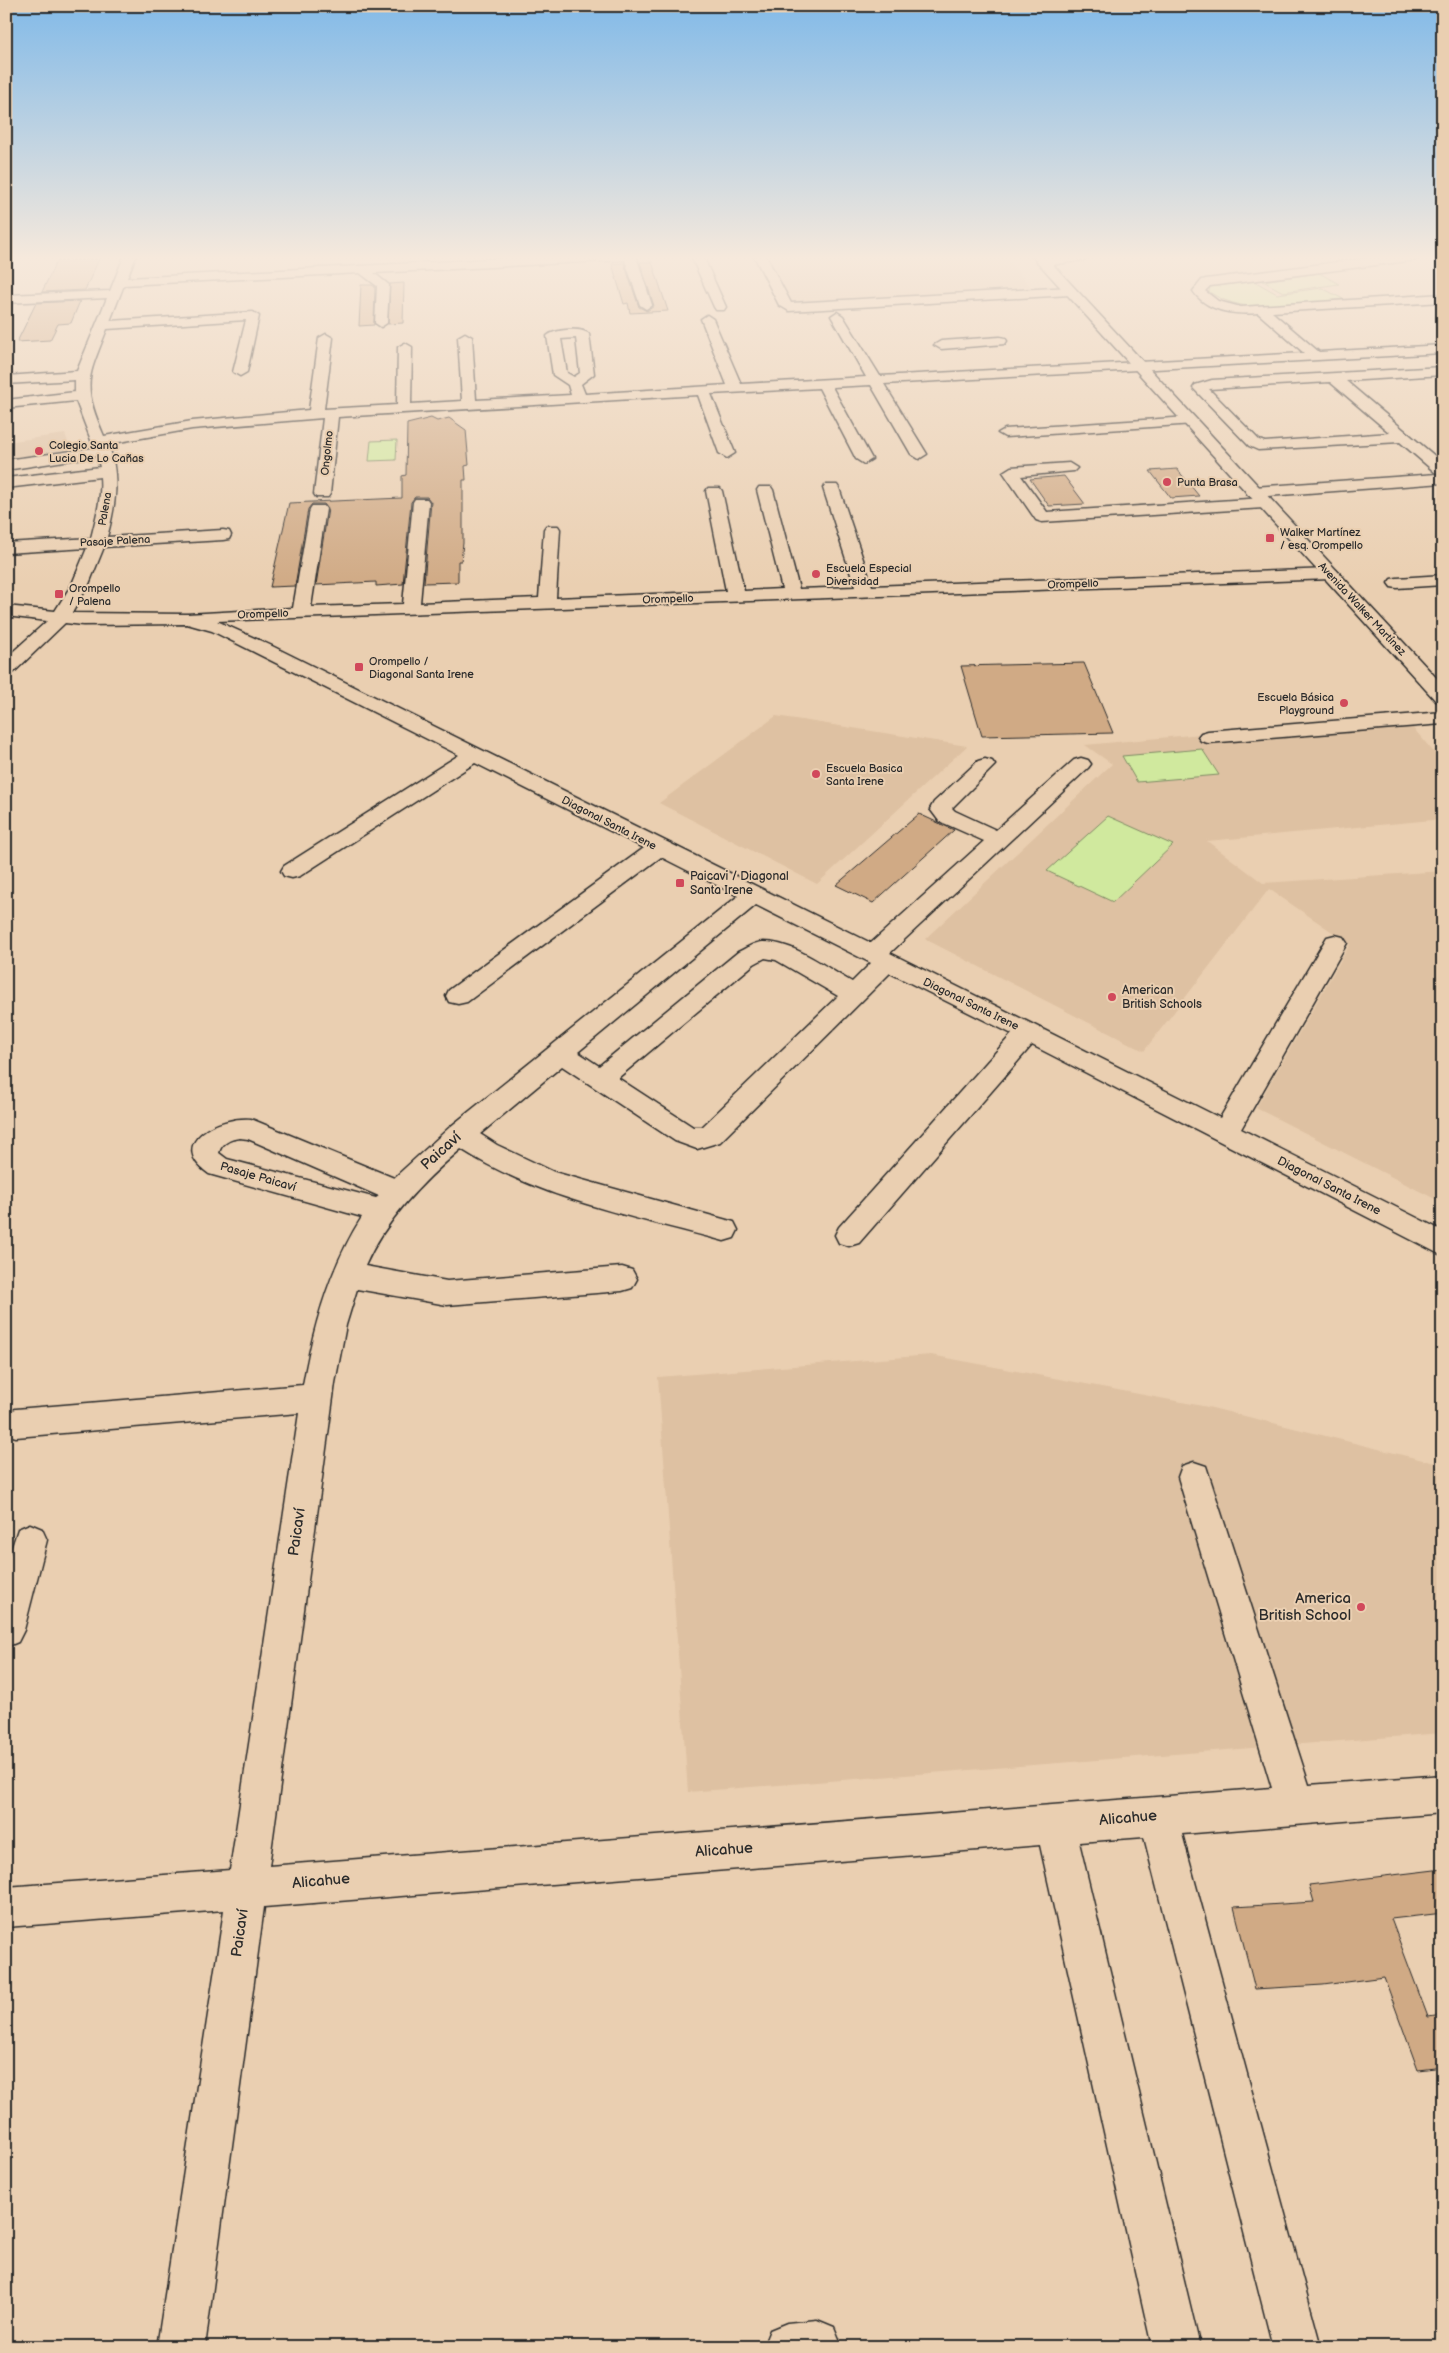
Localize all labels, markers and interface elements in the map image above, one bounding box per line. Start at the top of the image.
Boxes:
street label: Ongolmo [318,430,336,476]
place label: Colegio Santa Lucia De Lo Cañas [49,439,144,465]
marker: Colegio Santa Lucia De Lo Cañas [33,445,45,457]
marker: Punta Brasa [1161,476,1173,488]
place label: Punta Brasa [1177,476,1238,489]
street label: Palena [96,491,114,527]
place label: Walker Martínez / esq. Orompello [1280,526,1363,552]
marker: Walker Martínez / esq. Orompello [1264,532,1276,544]
street label: Pasaje Palena [79,533,151,549]
street label: Avenida Walker Martínez [1315,560,1409,659]
place label: Escuela Especial Diversidad [826,562,911,588]
marker: Escuela Especial Diversidad [810,568,822,580]
street label: Orompello [1047,577,1099,591]
place label: Orompello / Palena [69,582,120,608]
marker: Orompello / Palena [53,588,65,600]
street label: Orompello [642,592,694,606]
street label: Orompello [237,607,289,621]
place label: Orompello / Diagonal Santa Irene [369,655,474,681]
marker: Orompello / Diagonal Santa Irene [353,661,365,673]
place label: Escuela Básica Playground [1257,691,1334,717]
marker: Escuela Básica Playground [1338,697,1350,709]
place label: Escuela Basica Santa Irene [826,762,903,788]
marker: Escuela Basica Santa Irene [810,768,822,780]
street label: Diagonal Santa Irene [559,793,659,853]
place label: Paicavi / Diagonal Santa Irene [690,869,789,898]
marker: Paicavi / Diagonal Santa Irene [674,877,686,889]
street label: Diagonal Santa Irene [921,975,1021,1033]
place label: American British Schools [1122,983,1202,1012]
marker: American British Schools [1106,991,1118,1003]
street label: Paicaví [417,1128,466,1174]
street label: Diagonal Santa Irene [1275,1153,1383,1219]
street label: Pasaje Paicaví [218,1159,298,1195]
street label: Paicaví [284,1506,310,1557]
place label: America British School [1258,1589,1351,1625]
marker: America British School [1355,1601,1367,1613]
street label: Alicahue [1098,1806,1158,1830]
street label: Alicahue [694,1838,754,1861]
street label: Alicahue [291,1869,351,1893]
street label: Paicaví [227,1907,253,1958]

